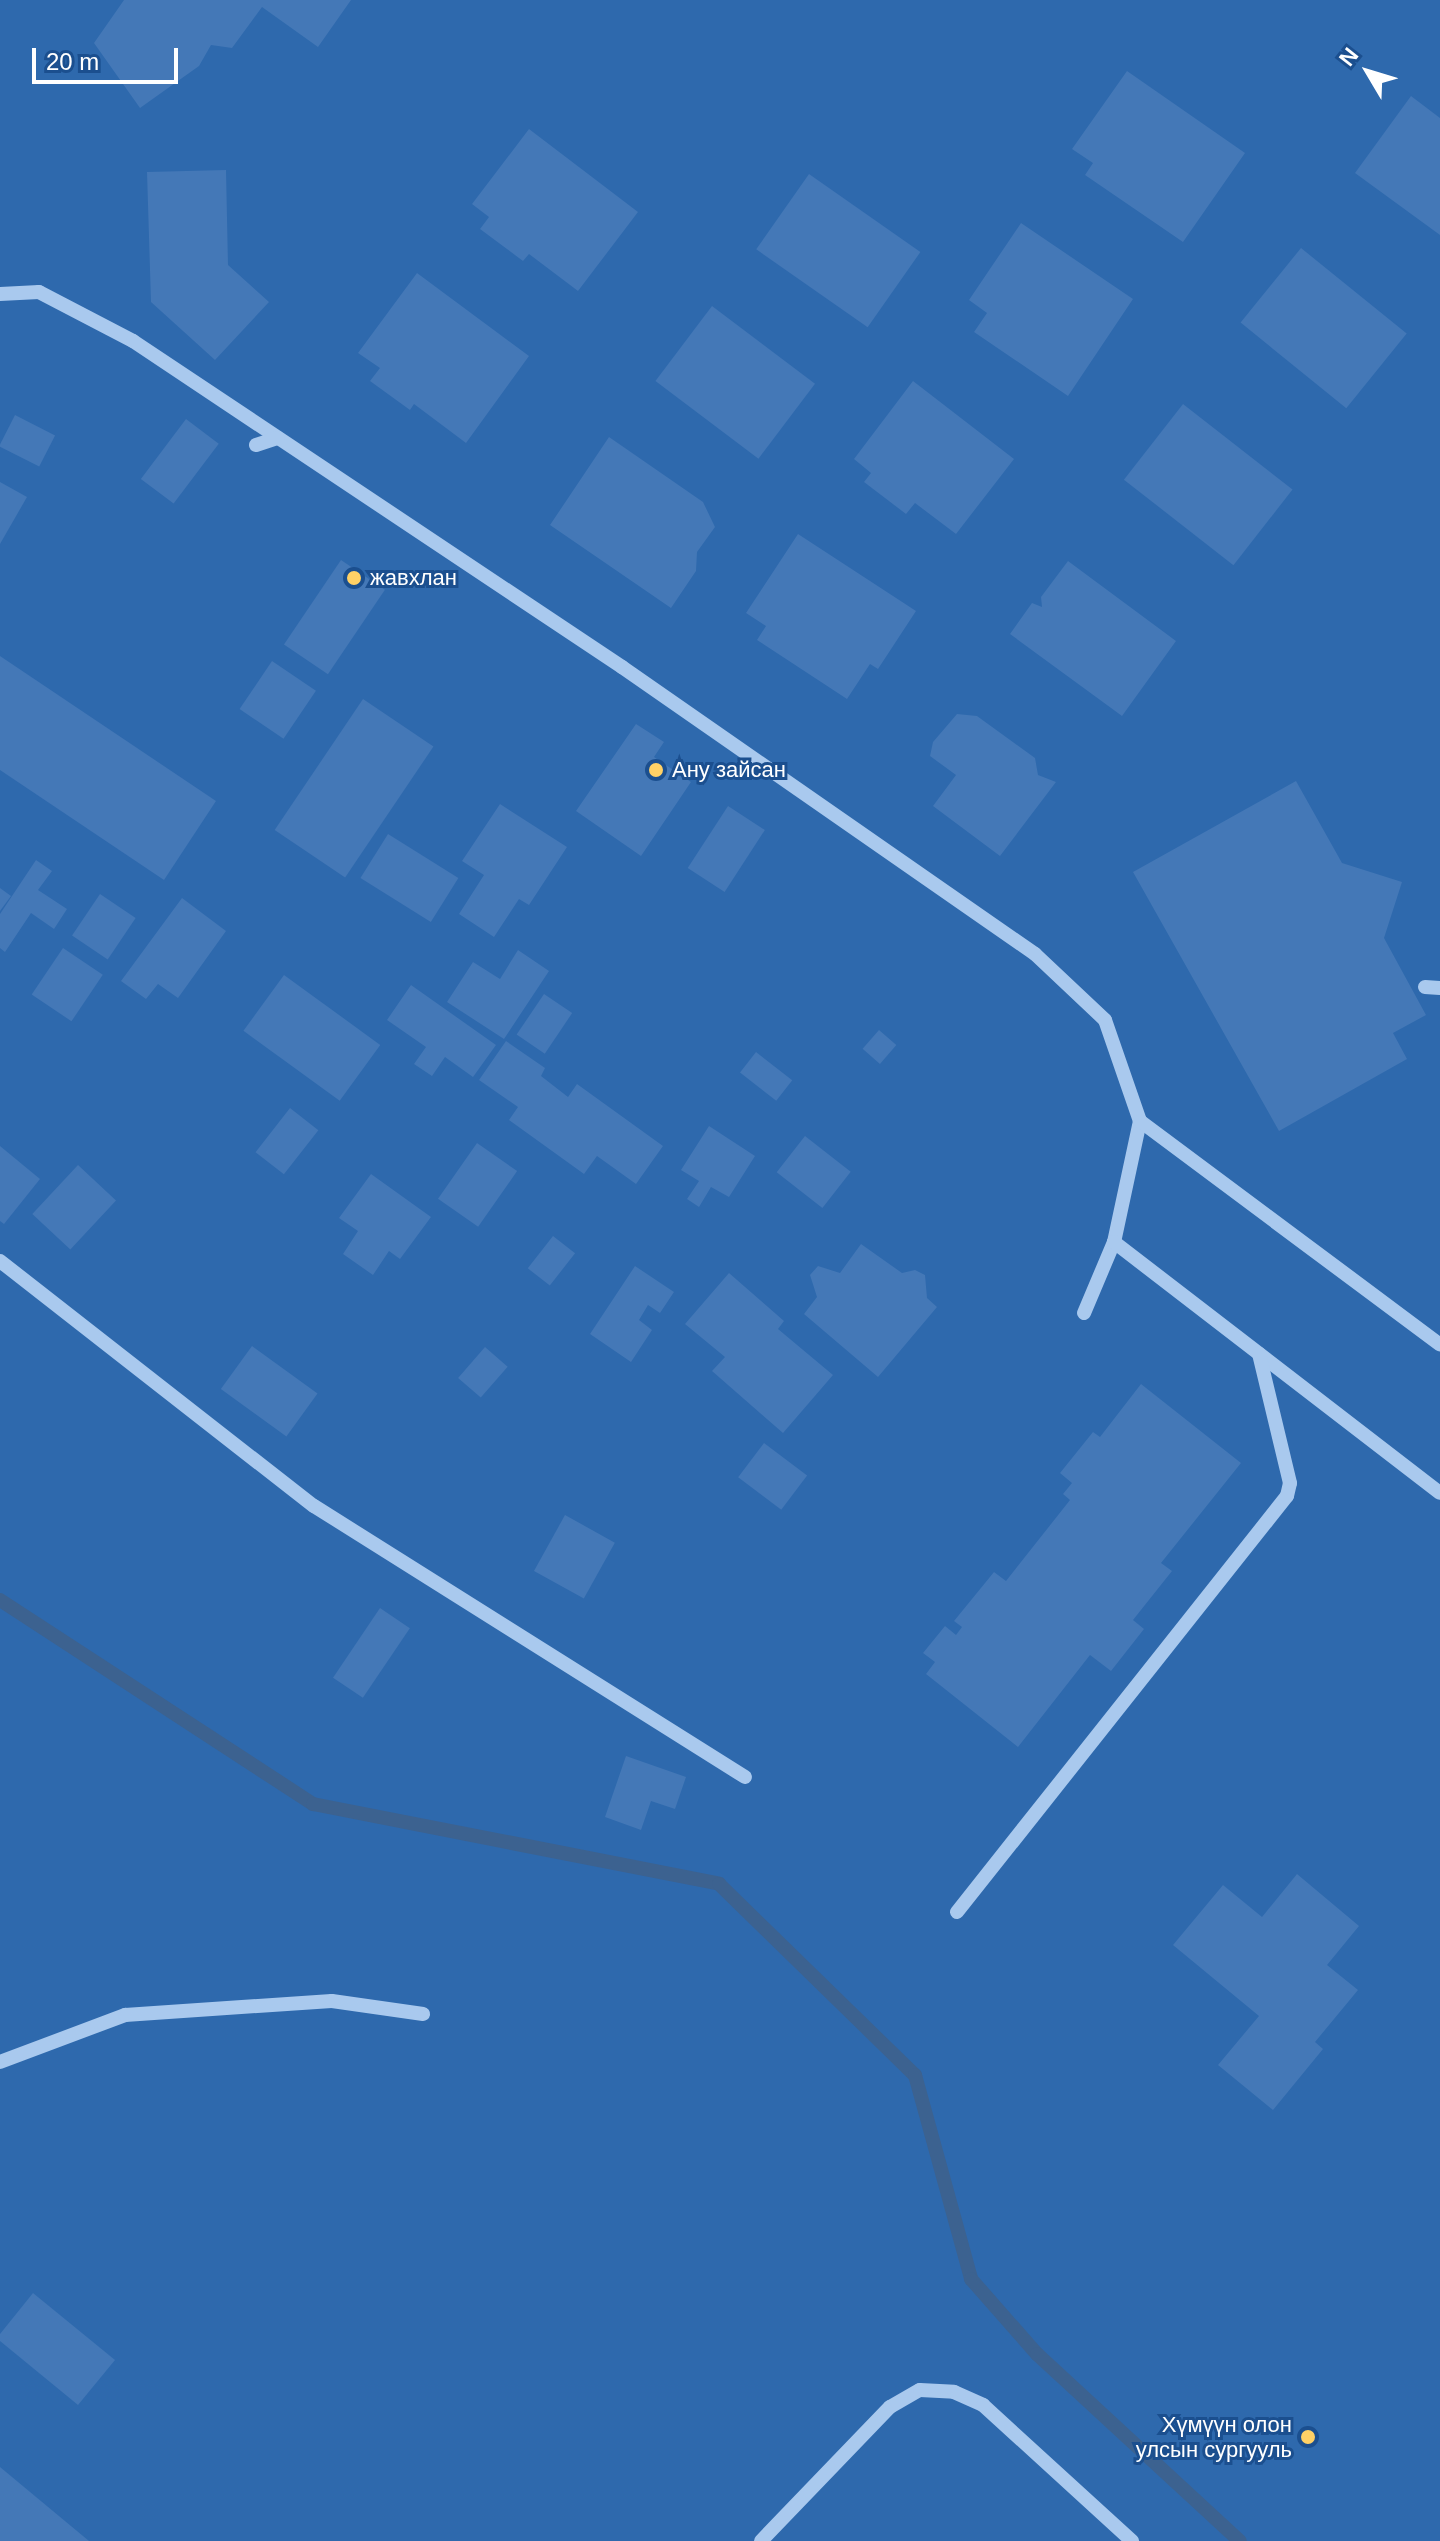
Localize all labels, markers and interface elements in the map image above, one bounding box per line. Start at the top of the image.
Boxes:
scale bar [36,32,182,82]
north arrow [1328,32,1408,112]
text: N [1334,43,1363,71]
text: 20 m [46,48,99,75]
place label: жавхлан [370,565,457,591]
marker: жавхлан [345,569,363,587]
place label: Ану зайсан [672,757,786,783]
marker: Ану зайсан [647,761,665,779]
place label: Хүмүүн олон улсын сургууль [1136,2411,1292,2462]
marker: Хүмүүн олон улсын сургууль [1299,2428,1317,2446]

